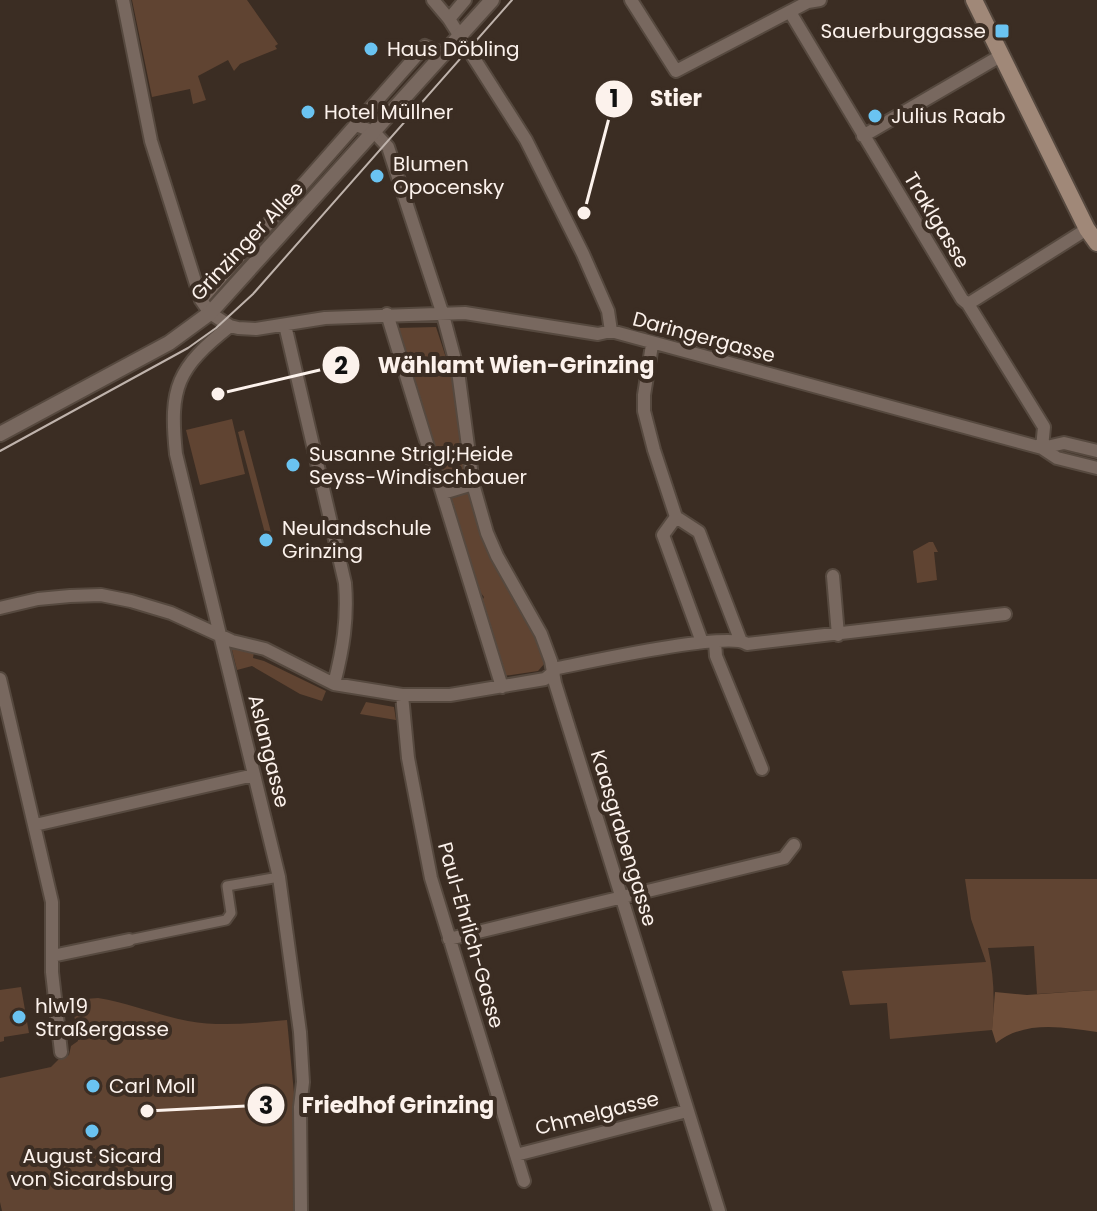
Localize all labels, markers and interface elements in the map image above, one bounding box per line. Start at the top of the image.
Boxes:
place label: Sauerburggasse [820,17,986,45]
marker: Sauerburggasse [993,22,1011,40]
place label: Haus Döbling [387,35,520,63]
marker: Haus Döbling [362,40,380,58]
callout: Stier [594,76,718,122]
text: 1 [609,82,619,115]
text: Stier [650,83,702,114]
place label: Hotel Müllner [324,98,453,126]
place label: Julius Raab [891,102,1006,130]
marker: Hotel Müllner [299,103,317,121]
marker: Julius Raab [866,107,884,125]
place label: Blumen Opocensky [393,150,504,201]
marker: Blumen Opocensky [368,167,386,185]
street label: Traklgasse [897,167,977,273]
street label: Grinzinger Allee [184,175,310,307]
street label: Daringergasse [630,305,778,369]
callout: Wählamt Wien-Grinzing [321,342,670,388]
text: 2 [334,349,348,382]
text: Wählamt Wien-Grinzing [378,350,654,381]
place label: Susanne Strigl;Heide Seyss-Windischbauer [309,440,527,491]
marker: Susanne Strigl;Heide Seyss-Windischbauer [284,456,302,474]
place label: Neulandschule Grinzing [282,514,432,565]
marker: Neulandschule Grinzing [257,531,275,549]
street label: Aslangasse [241,692,297,810]
street label: Kaasgrabengasse [584,746,664,930]
street label: Paul-Ehrlich-Gasse [431,839,511,1031]
place label: hlw19 Straßergasse [35,992,169,1043]
marker: hlw19 Straßergasse [10,1008,28,1026]
place label: Carl Moll [109,1072,196,1100]
marker: Carl Moll [84,1077,102,1095]
callout: Friedhof Grinzing [246,1082,510,1128]
street label: Chmelgasse [532,1084,662,1142]
text: 3 [259,1089,273,1122]
text: Friedhof Grinzing [302,1090,494,1121]
marker: August Sicard von Sicardsburg [83,1122,101,1140]
place label: August Sicard von Sicardsburg [10,1142,174,1193]

